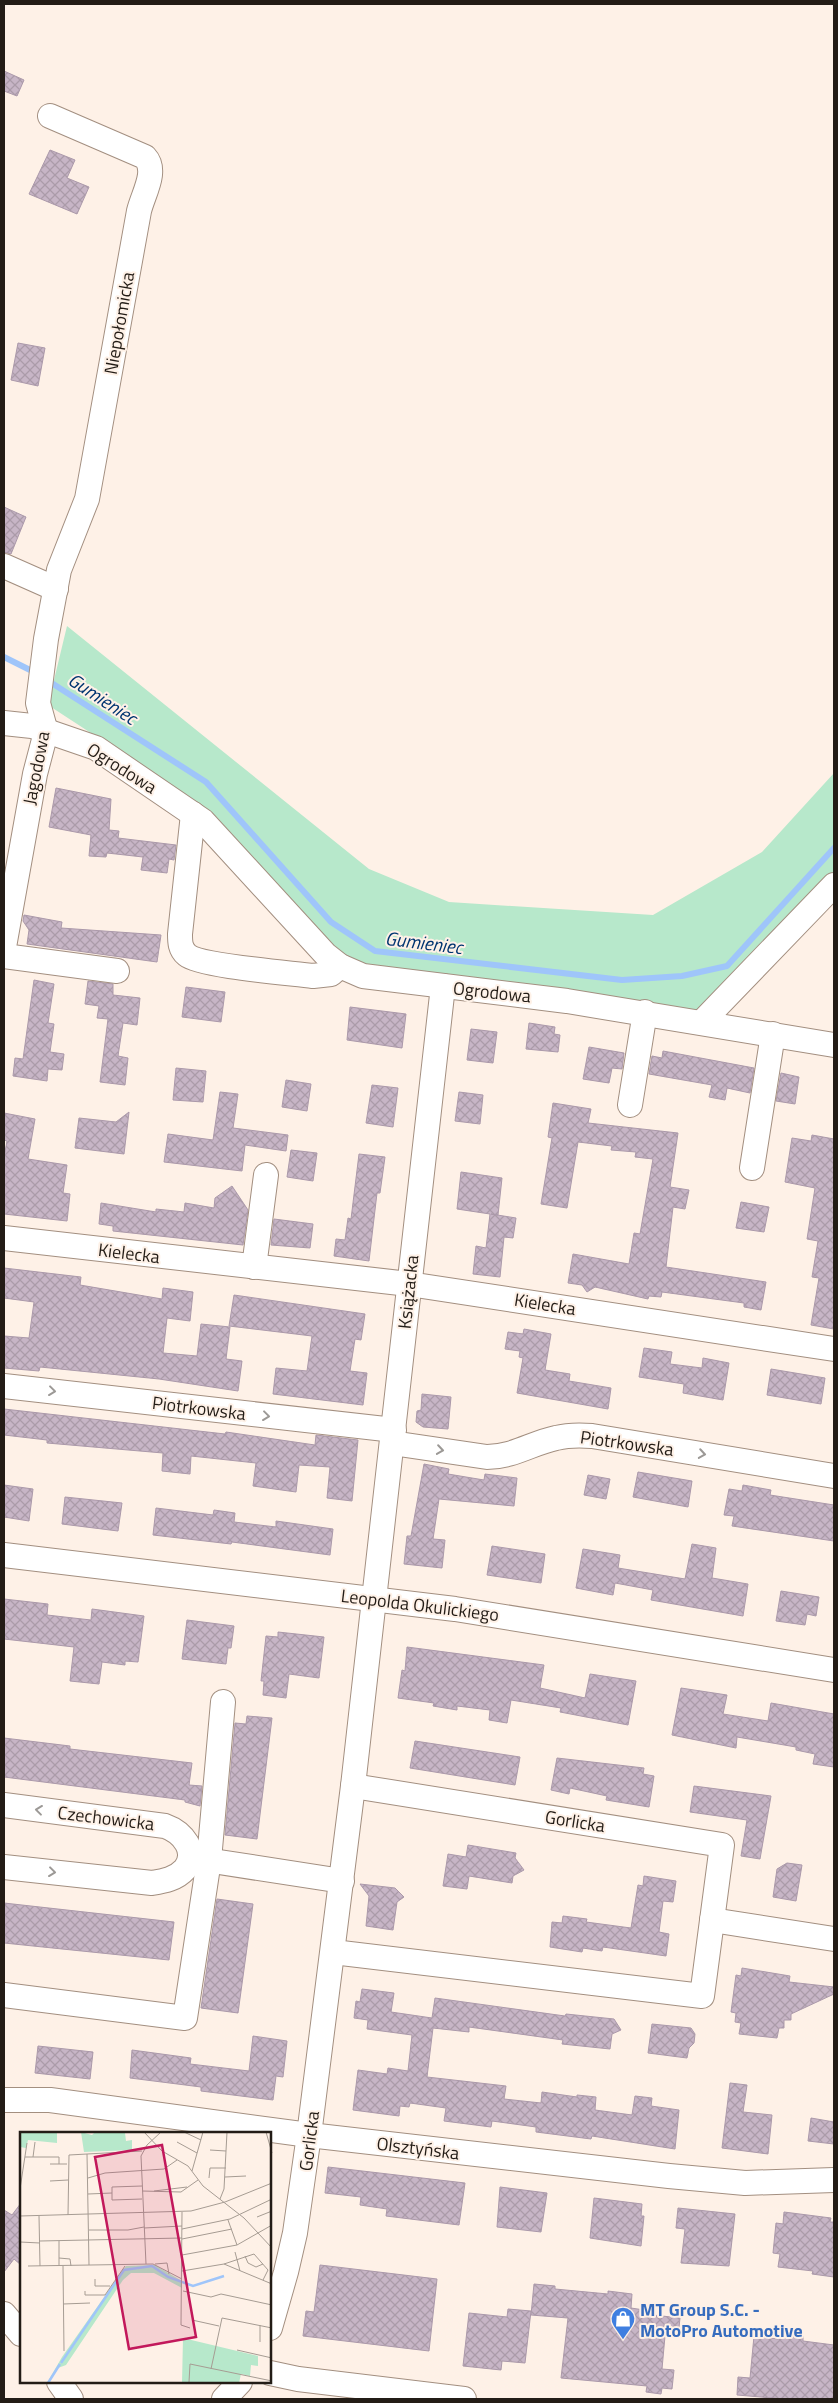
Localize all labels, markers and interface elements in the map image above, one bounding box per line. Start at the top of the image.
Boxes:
street label: Niepołomicka [97,270,141,376]
water label: Gumieniec [63,665,145,733]
street label: Jagodowa [16,729,56,807]
street label: Ogrodowa [82,736,162,800]
water label: Gumieniec [384,923,467,961]
street label: Ogrodowa [452,974,532,1010]
street label: Kielecka [97,1236,161,1270]
street label: Książacka [391,1254,425,1330]
street label: Kielecka [512,1286,578,1322]
one-way arrow [48,1385,56,1396]
street label: Piotrkowska [151,1389,247,1427]
one-way arrow [262,1410,270,1421]
street label: Piotrkowska [579,1423,675,1463]
one-way arrow [437,1444,445,1455]
one-way arrow [698,1449,707,1459]
street label: Leopolda Okulickiego [339,1582,501,1628]
street label: Czechowicka [56,1799,156,1837]
street label: Gorlicka [543,1803,607,1839]
one-way arrow [34,1805,42,1816]
one-way arrow [48,1866,56,1877]
street label: Gorlicka [292,2109,326,2173]
street label: Olsztyńska [375,2130,461,2166]
inset map [20,2132,271,2383]
place label: MT Group S.C. - MotoPro Automotive [640,2296,803,2344]
shop icon: MT Group S.C. - MotoPro Automotive [610,2306,636,2340]

